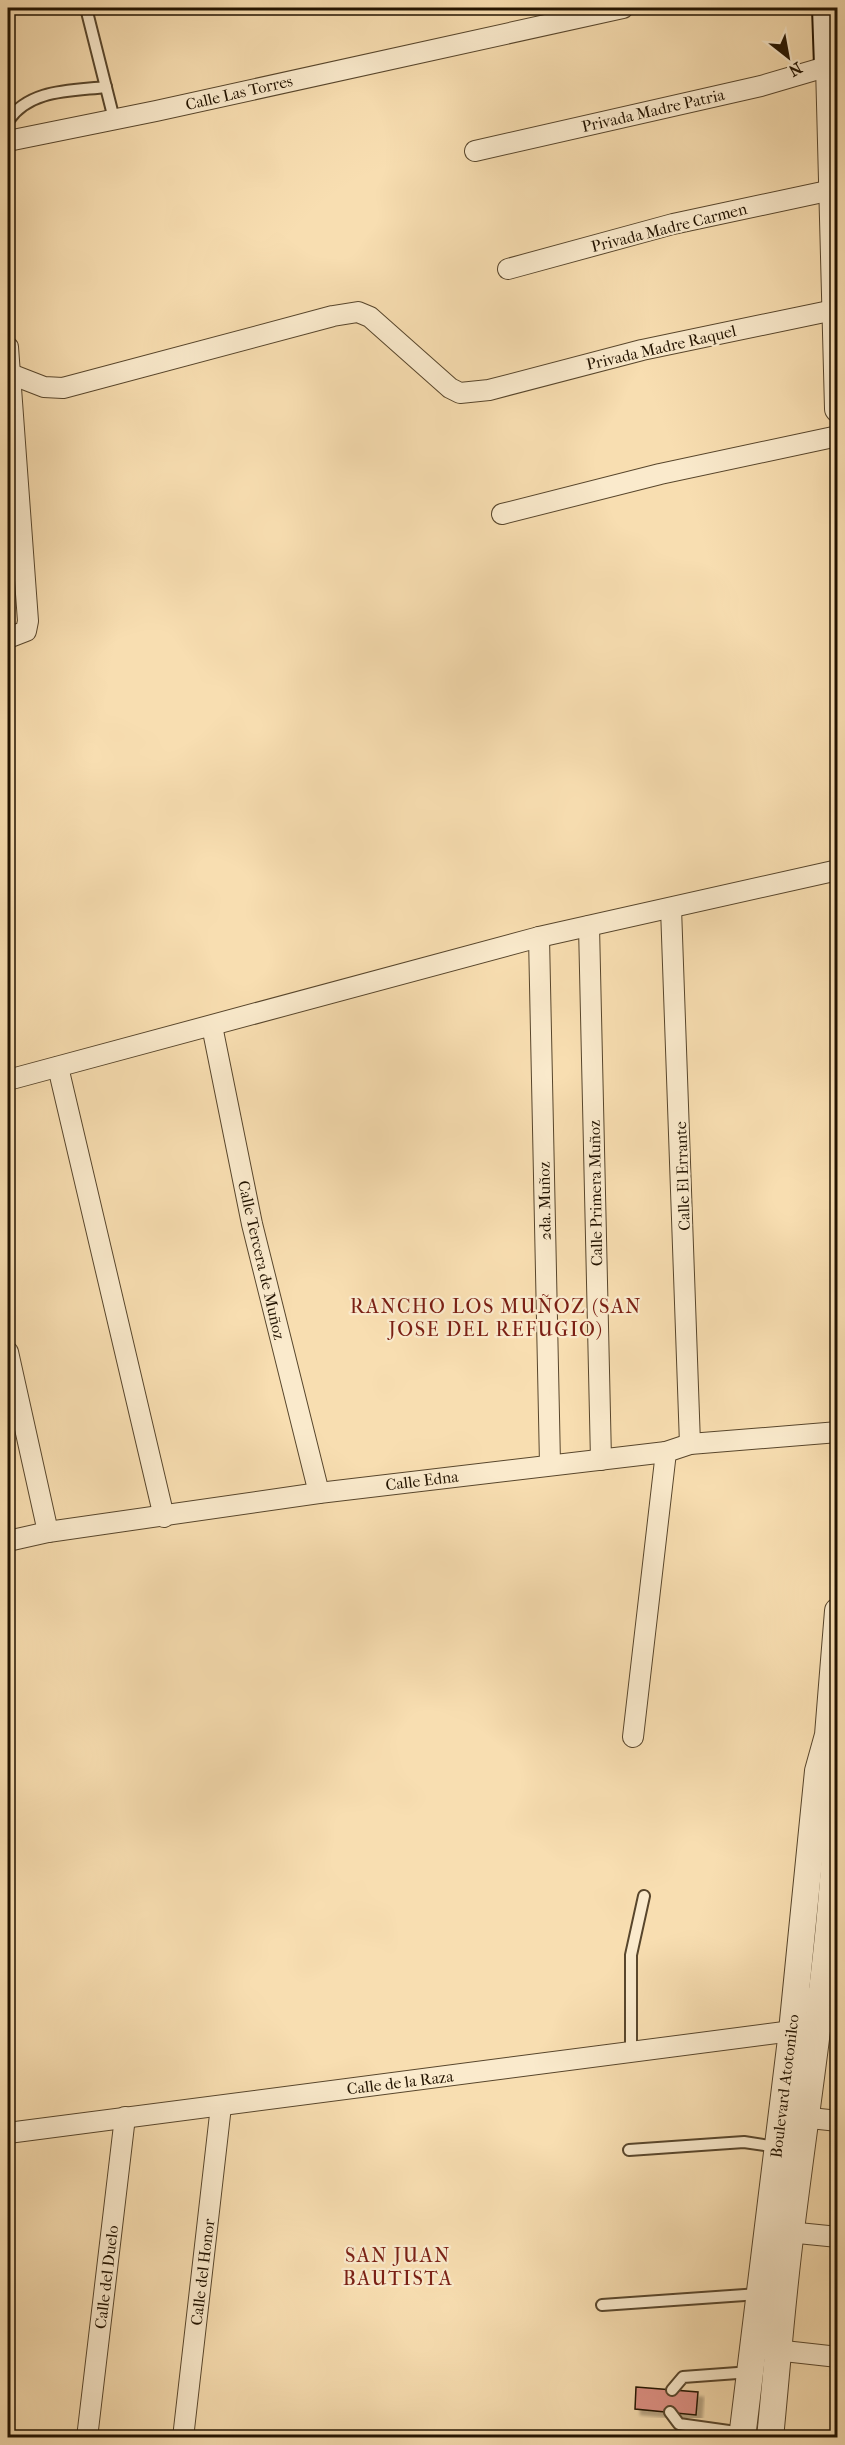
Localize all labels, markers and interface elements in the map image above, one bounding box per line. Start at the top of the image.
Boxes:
north arrow [758,27,818,87]
text: N [785,58,806,81]
street label: Calle Las Torres [184,71,295,114]
street label: Privada Madre Patria [580,85,727,136]
street label: Privada Madre Carmen [589,199,750,256]
street label: Privada Madre Raquel [584,321,739,374]
street label: Calle Primera Muñoz [585,1120,606,1266]
street label: Calle El Errante [671,1121,694,1231]
street label: 2da. Muñoz [534,1161,555,1241]
street label: Calle Tercera de Muñoz [234,1179,289,1342]
district label: RANCHO LOS MUÑOZ (SAN JOSE DEL REFUGIO) [350,1294,642,1341]
street label: Calle Edna [384,1467,460,1494]
street label: Boulevard Atotonilco [766,2013,803,2159]
street label: Calle de la Raza [346,2066,455,2098]
street label: Calle del Honor [187,2218,218,2326]
street label: Calle del Duelo [91,2224,122,2330]
district label: SAN JUAN BAUTISTA [343,2244,453,2290]

